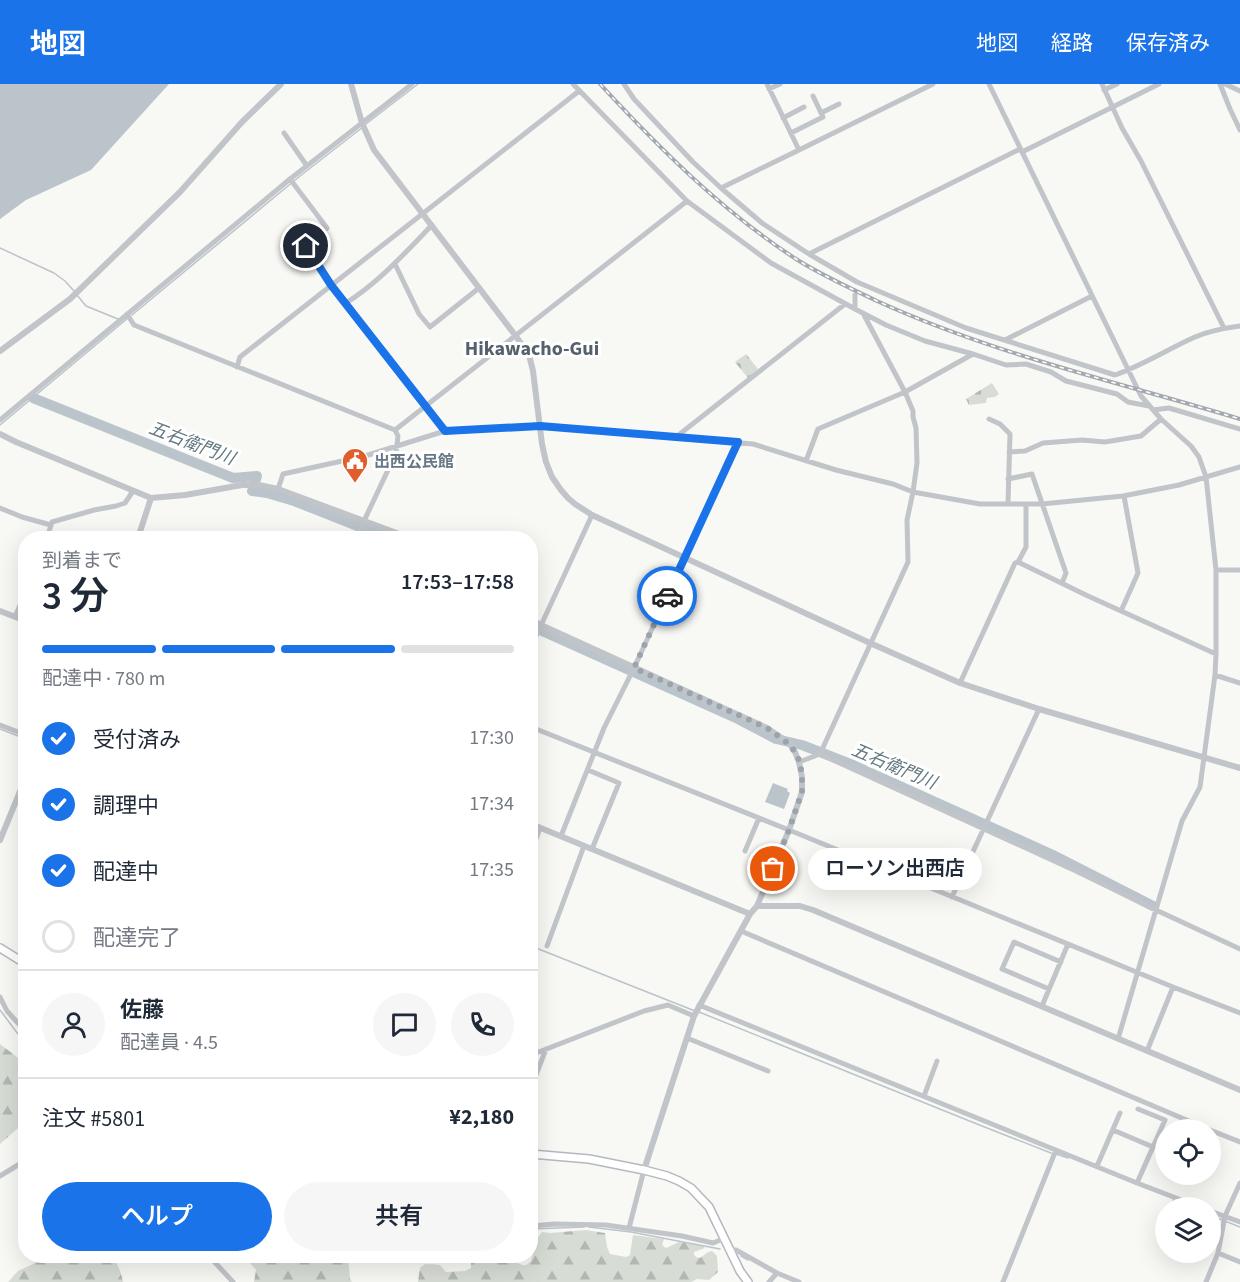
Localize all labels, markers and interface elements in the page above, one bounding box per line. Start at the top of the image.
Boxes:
text: 地図 [30,24,86,64]
text: 地図 [976,28,1018,58]
text: 経路 [1051,28,1093,58]
text: 保存済み [1126,28,1210,58]
pin [280,220,331,271]
icon: home [289,229,322,262]
district label: Hikawacho-Gui [465,335,599,363]
water label: 五右衛門川 [145,416,240,472]
public building icon: 出西公民館 [340,446,370,484]
place label: 出西公民館 [374,451,454,473]
text: 到着まで [42,547,122,575]
text: 17:53–17:58 [401,566,514,598]
courier [637,566,697,626]
text: 3 分 [42,569,109,625]
icon: car [651,580,684,613]
text: 配達中 · 780 m [42,665,165,693]
icon: check [42,722,75,755]
text: 受付済み [93,724,181,756]
text: 17:30 [469,724,514,752]
water label: 五右衛門川 [847,737,942,796]
icon: check [42,788,75,821]
text: 調理中 [93,790,159,822]
text: 17:34 [469,790,514,818]
pin [747,843,798,894]
callout: ローソン出西店 [809,848,983,890]
icon: bag [756,852,789,885]
icon: check [42,854,75,887]
text: ローソン出西店 [825,855,965,883]
text: 配達中 [93,856,159,888]
text: 17:35 [469,856,514,884]
text: 配達完了 [93,922,181,954]
button: person [42,993,105,1056]
button: chat [373,993,436,1056]
button: phone [451,993,514,1056]
text: 佐藤 [120,994,164,1026]
text: 配達員 · 4.5 [120,1029,218,1057]
text: ¥2,180 [449,1101,514,1133]
text: 注文 #5801 [42,1103,145,1135]
map controls [1155,1119,1221,1263]
button: locate [1155,1119,1221,1185]
button: ヘルプ [42,1182,272,1251]
button: 共有 [284,1182,514,1251]
button: layers [1155,1197,1221,1263]

